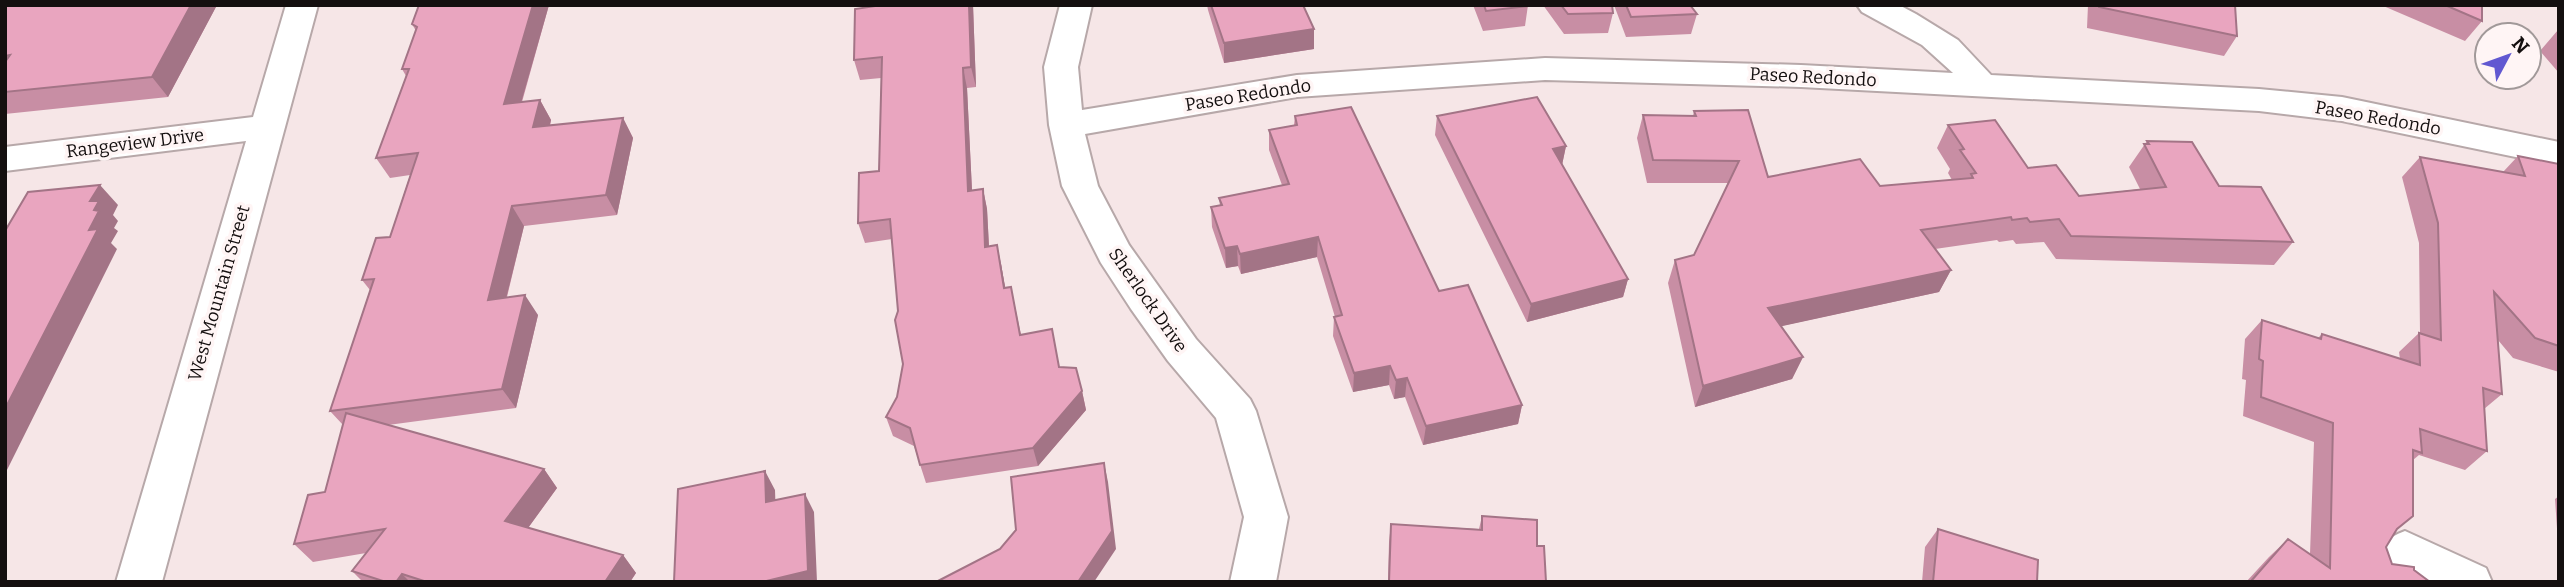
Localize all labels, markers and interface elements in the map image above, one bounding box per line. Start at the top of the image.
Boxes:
north arrow [2473,21,2543,91]
text: N [2507,32,2534,59]
street label: Paseo Redondo [1749,63,1877,91]
street label: Paseo Redondo [1183,74,1313,116]
street label: Paseo Redondo [2313,96,2443,140]
street label: Rangeview Drive [65,124,205,162]
street label: West Mountain Street [183,202,255,383]
street label: Sherlock Drive [1104,244,1192,356]

